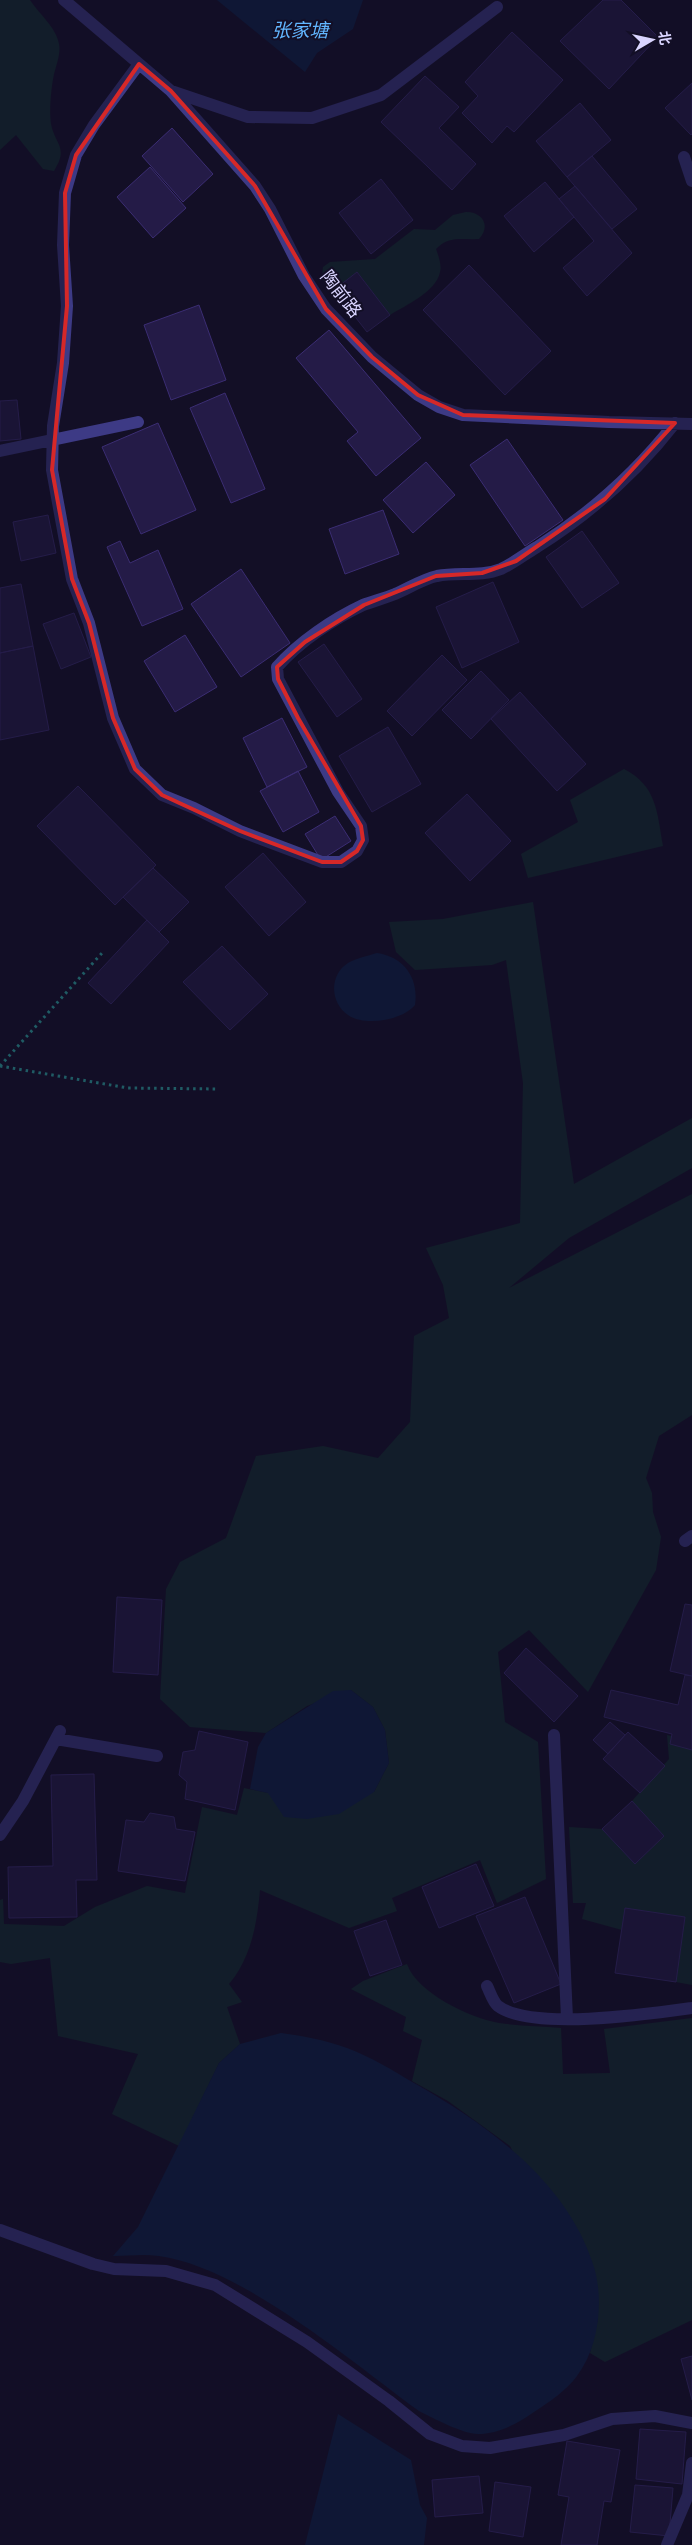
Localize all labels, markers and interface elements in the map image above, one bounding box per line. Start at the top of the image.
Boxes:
north arrow [627,15,677,65]
water label: 张家塘 [271,18,331,42]
text: 北 [655,30,675,46]
street label: 陶前路 [316,265,367,322]

